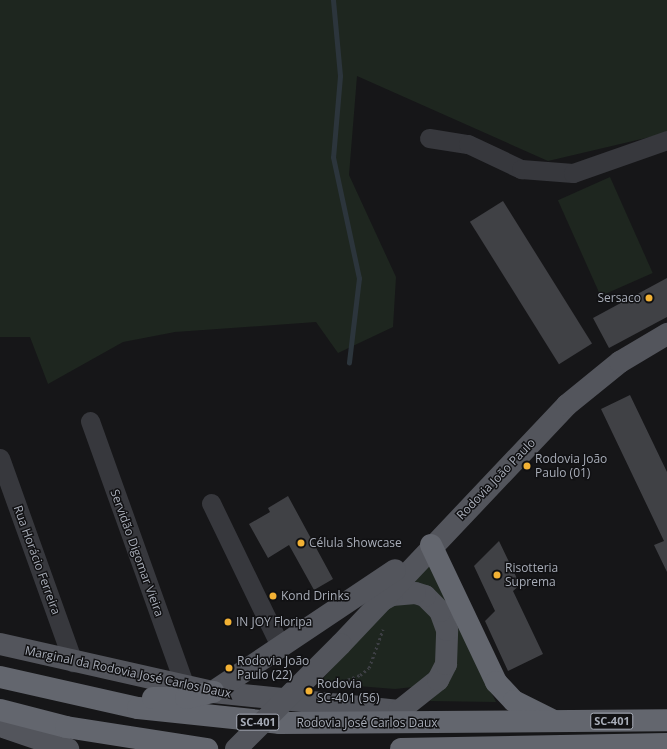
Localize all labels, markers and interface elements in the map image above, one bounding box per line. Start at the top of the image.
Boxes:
place label: Sersaco [597,291,641,305]
marker: Sersaco [644,293,654,303]
street label: Rodovia João Paulo [454,436,538,522]
place label: Rodovia João Paulo (01) [535,452,607,480]
marker: Rodovia João Paulo (01) [522,461,532,471]
street label: Servidão Digomar Vieira [107,487,167,619]
street label: Rua Horácio Ferreira [11,503,63,617]
place label: Célula Showcase [309,536,402,550]
marker: Célula Showcase [296,538,306,548]
place label: Risotteria Suprema [505,561,558,589]
marker: Risotteria Suprema [492,570,502,580]
place label: Kond Drinks [281,589,349,603]
marker: Kond Drinks [268,591,278,601]
place label: IN JOY Floripa [236,615,312,629]
marker: IN JOY Floripa [223,617,233,627]
street label: Marginal da Rodovia José Carlos Daux [24,643,232,701]
place label: Rodovia João Paulo (22) [237,654,309,682]
marker: Rodovia João Paulo (22) [224,663,234,673]
place label: Rodovia SC-401 (56) [317,677,380,705]
marker: Rodovia SC-401 (56) [304,686,314,696]
road number: SC-401 [590,712,634,730]
road number: SC-401 [236,713,280,731]
street label: Rodovia José Carlos Daux [296,716,438,730]

